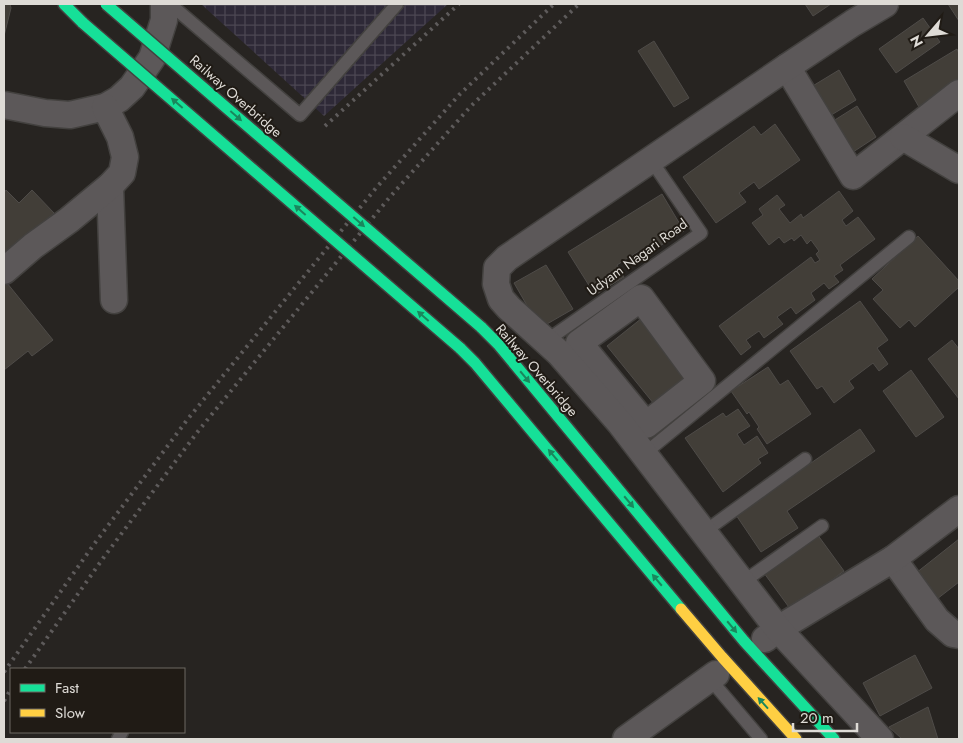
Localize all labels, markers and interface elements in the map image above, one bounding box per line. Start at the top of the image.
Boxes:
north arrow [903,10,953,60]
text: N [905,31,928,51]
street label: Railway Overbridge [185,50,287,142]
one-way arrow [171,98,184,109]
one-way arrow [229,110,242,121]
one-way arrow [294,204,307,215]
street label: Udyam Nagari Road [583,214,691,300]
one-way arrow [352,216,364,228]
one-way arrow [417,311,429,322]
street label: Railway Overbridge [491,319,583,421]
one-way arrow [519,370,530,383]
one-way arrow [547,449,558,462]
one-way arrow [623,495,634,508]
one-way arrow [652,573,663,586]
one-way arrow [727,620,738,633]
legend [10,668,185,733]
text: Fast [55,677,79,699]
one-way arrow [757,697,769,709]
scale bar [793,700,857,732]
text: Slow [55,702,86,724]
text: 20 m [800,707,834,729]

